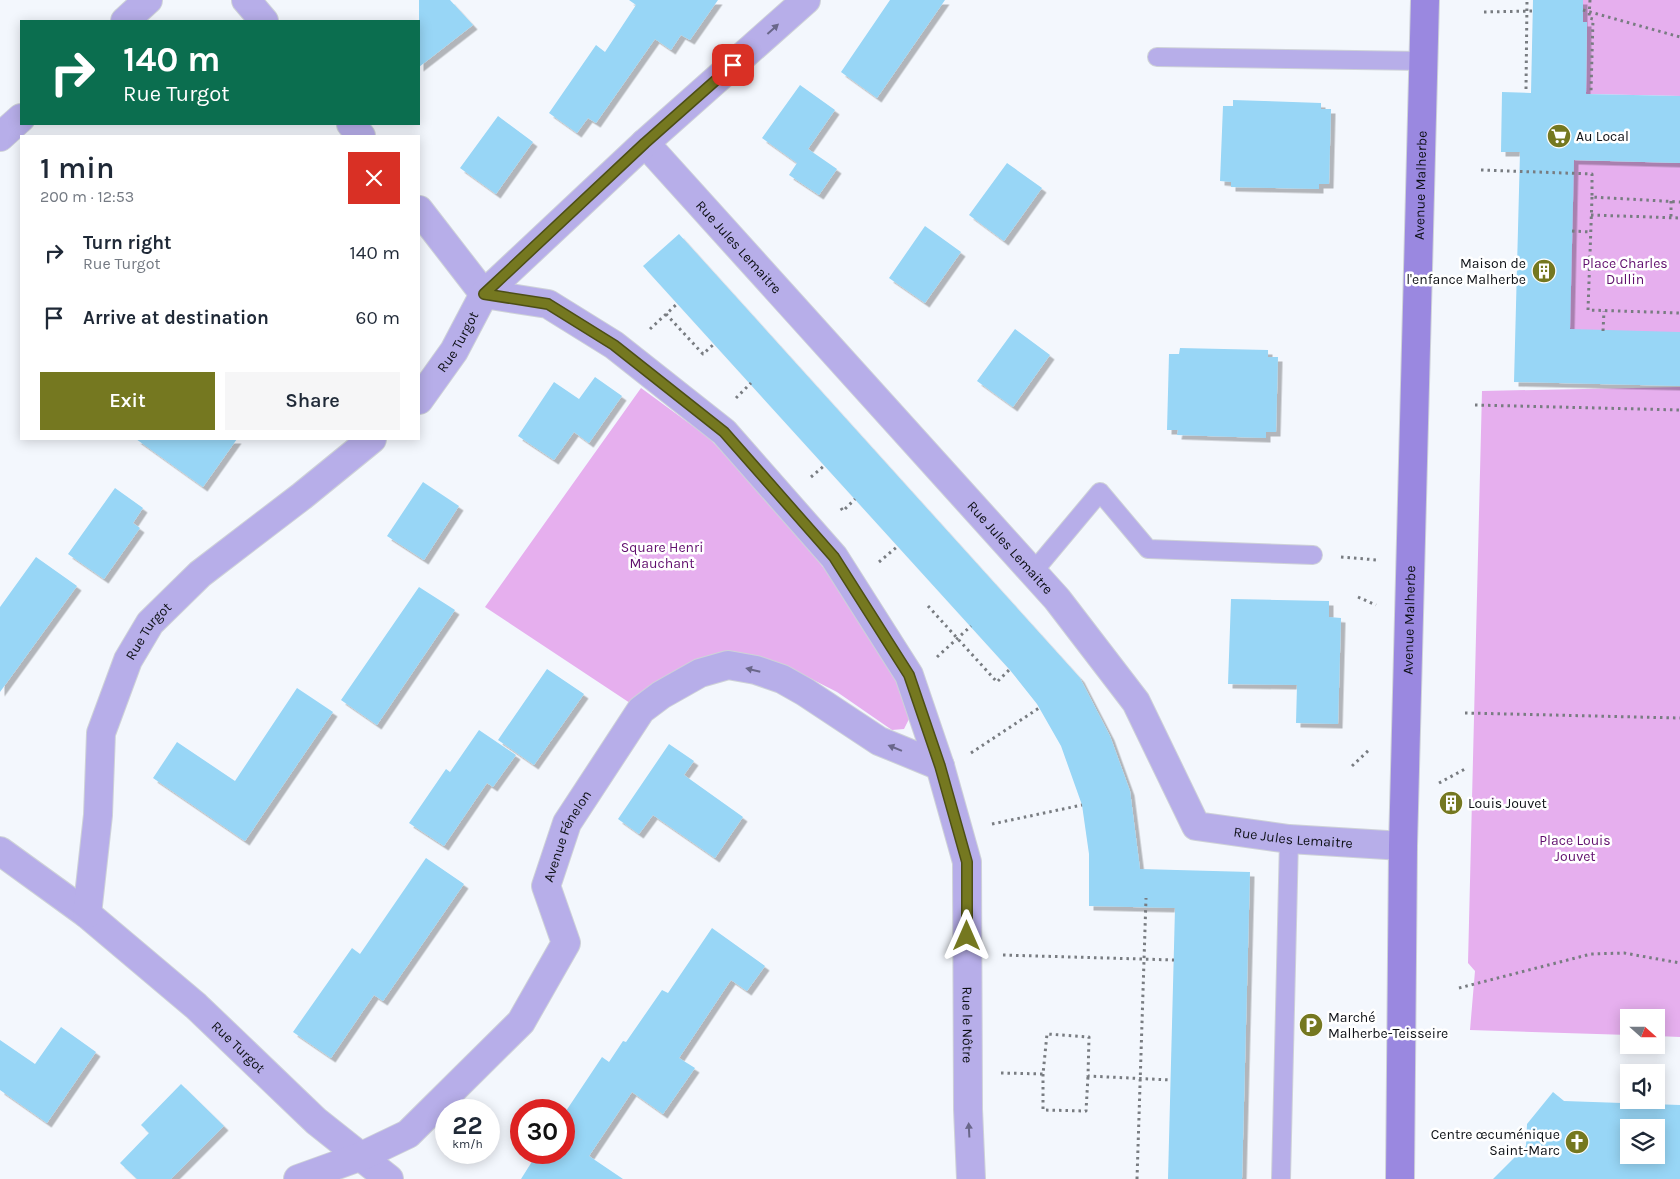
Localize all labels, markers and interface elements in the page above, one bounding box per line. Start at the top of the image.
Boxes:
one-way arrow [767,24,779,35]
text: 140 m [123,39,221,80]
icon: right [40,40,105,105]
pin [712,44,754,86]
icon: arrive [719,51,747,79]
text: Rue Turgot [123,81,229,107]
supermarket icon: Au Local [1546,123,1572,149]
place label: Au Local [1576,128,1629,145]
street label: Avenue Malherbe [1410,130,1430,240]
text: 1 min [40,150,114,186]
button: close [348,152,400,204]
text: 200 m · 12:53 [40,187,134,206]
street label: Rue Jules Lemaitre [692,197,785,297]
text: Turn right [83,232,172,254]
icon: right [40,239,68,267]
text: 140 m [350,242,400,264]
text: Rue Turgot [83,254,160,273]
place label: Maison de l'enfance Malherbe [1406,255,1526,288]
park label: Place Charles Dullin [1582,255,1668,288]
building icon: Maison de l'enfance Malherbe [1531,258,1557,284]
icon: arrive [40,304,68,332]
text: Arrive at destination [83,307,269,329]
text: 60 m [356,307,400,329]
street label: Rue Turgot [433,308,482,376]
button: Exit [40,372,215,430]
button: Share [225,372,400,430]
street label: Rue Jules Lemaitre [964,497,1057,598]
park label: Square Henri Mauchant [621,539,703,572]
street label: Avenue Malherbe [1399,565,1419,675]
street label: Rue Turgot [122,598,175,663]
one-way arrow [746,666,761,674]
one-way arrow [887,744,902,752]
street label: Avenue Fénelon [539,787,595,884]
building icon: Louis Jouvet [1438,790,1464,816]
place label: Louis Jouvet [1468,795,1547,812]
street label: Rue Jules Lemaitre [1232,823,1353,851]
park label: Place Louis Jouvet [1539,832,1611,865]
position arrow [940,909,992,961]
street label: Rue le Nôtre [959,986,976,1063]
place label: Marché Malherbe-Teisseire [1328,1009,1448,1042]
north arrow [1620,1009,1665,1054]
map controls [1620,1009,1665,1164]
parking icon: Marché Malherbe-Teisseire [1298,1012,1324,1038]
street label: Rue Turgot [208,1017,269,1076]
button: sound [1620,1064,1665,1109]
speed limit sign: 30 [510,1099,575,1164]
text: 22 [452,1111,483,1140]
button: layers [1620,1119,1665,1164]
one-way arrow [964,1122,972,1138]
place label: Centre œcuménique Saint-Marc [1431,1126,1560,1159]
church icon: Centre œcuménique Saint-Marc [1564,1129,1590,1155]
text: km/h [452,1137,483,1151]

